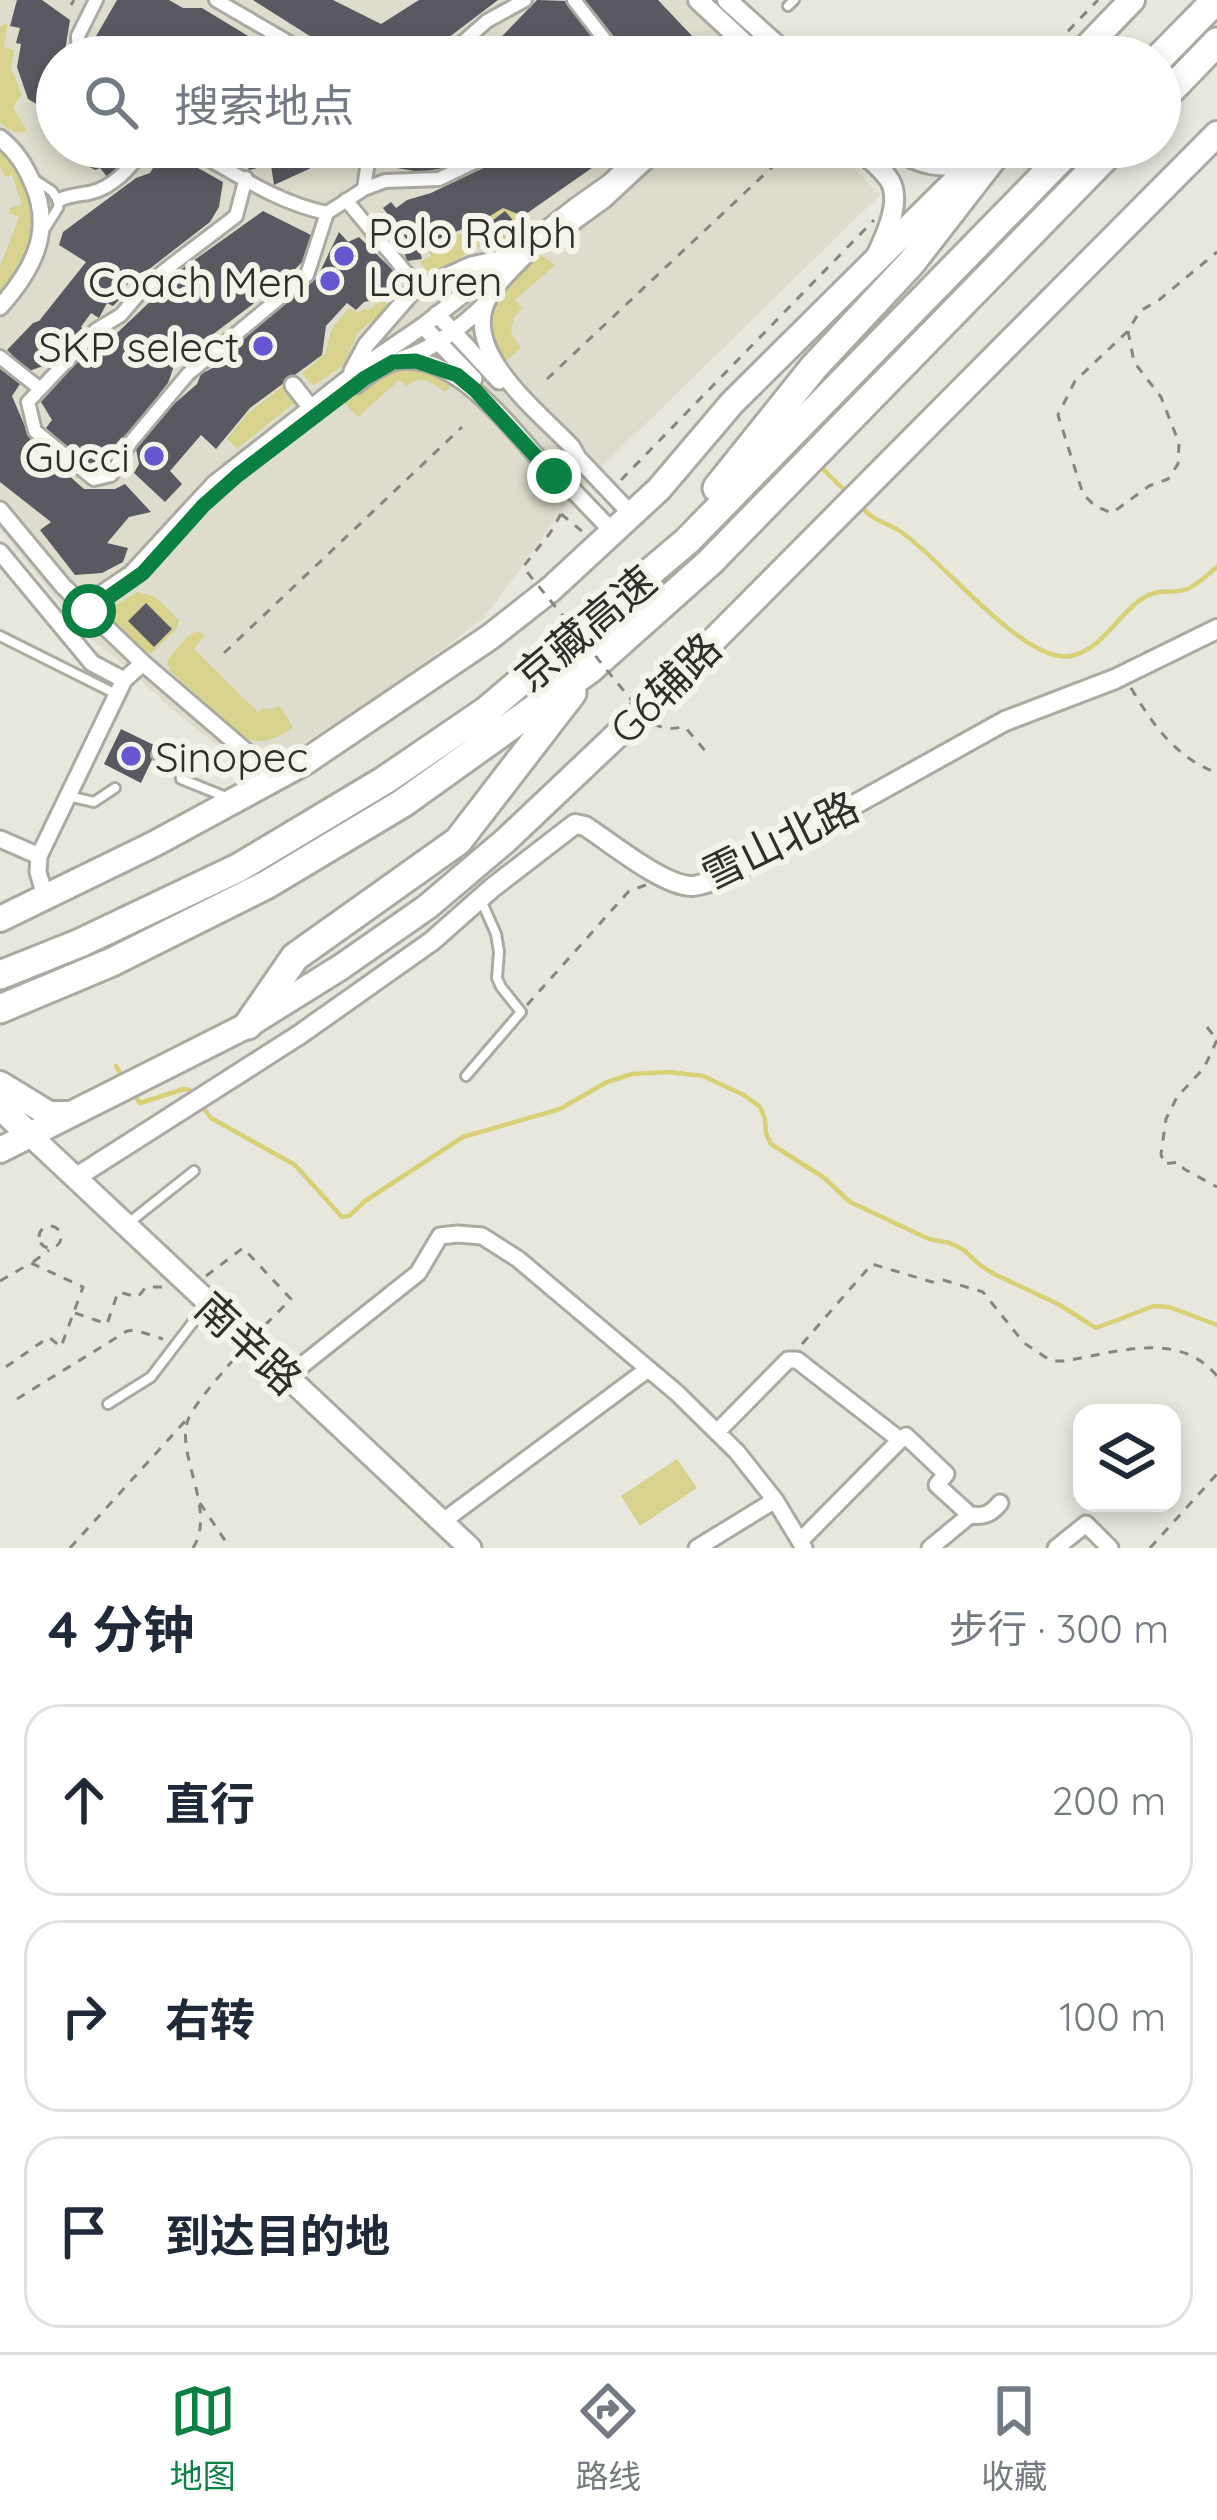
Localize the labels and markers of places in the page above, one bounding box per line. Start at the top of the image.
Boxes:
place label: Polo Ralph Lauren [368,206,577,307]
marker: Polo Ralph Lauren [331,243,357,269]
place label: Coach Men [88,255,306,308]
marker: Coach Men [317,268,343,294]
place label: SKP select [38,320,239,373]
marker: SKP select [250,333,276,359]
place label: Gucci [24,430,130,483]
marker: Gucci [141,443,167,469]
place label: Sinopec [155,730,308,783]
marker: Sinopec [118,743,144,769]

